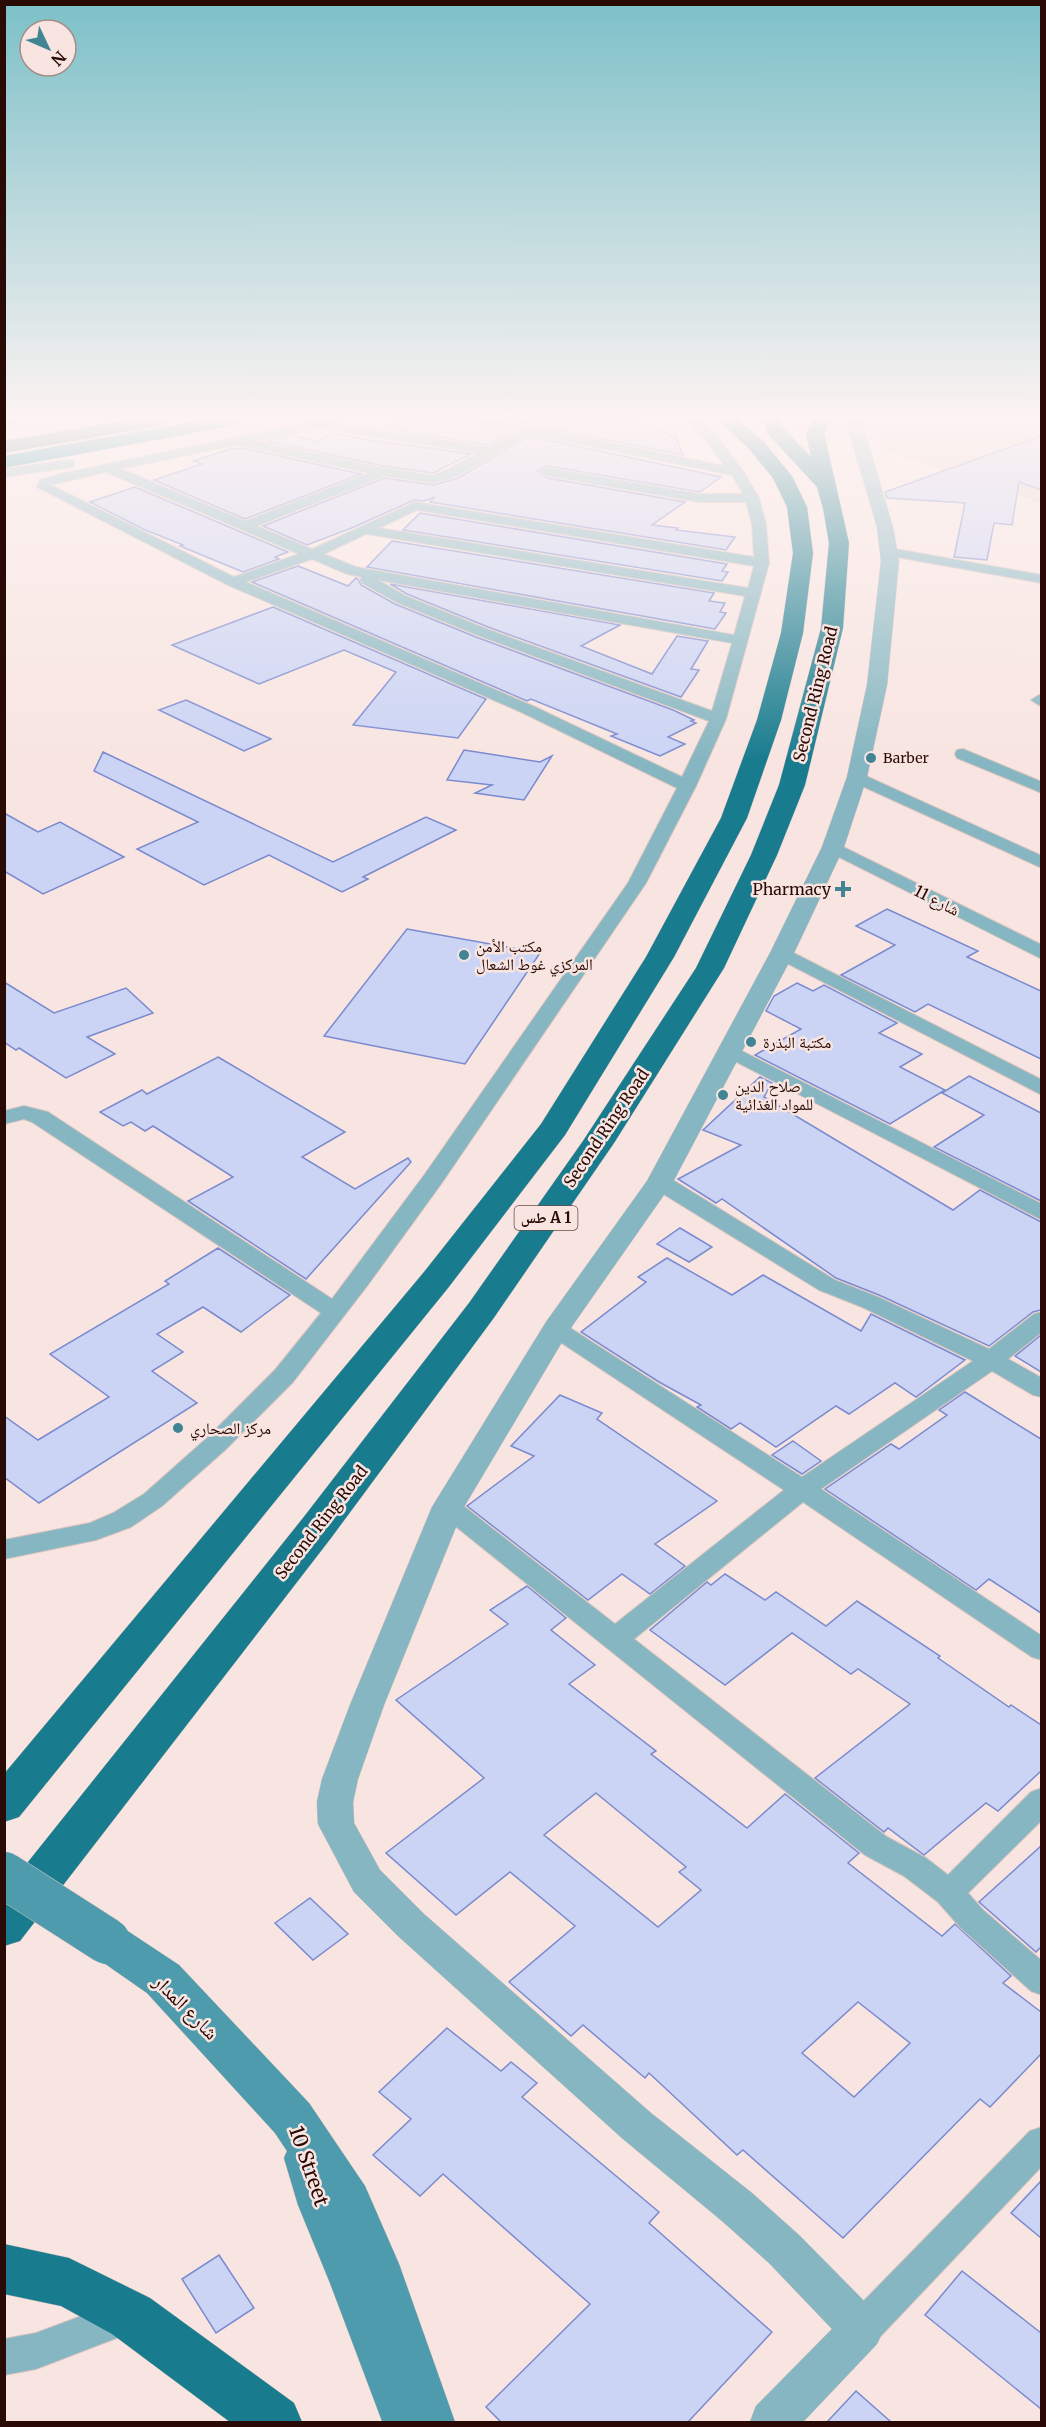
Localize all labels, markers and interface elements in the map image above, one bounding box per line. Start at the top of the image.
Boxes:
north arrow [18,18,78,78]
text: N [47,47,70,70]
street label: Second Ring Road [789,624,842,764]
place label: Barber [883,749,929,767]
marker: Barber [864,751,878,765]
place label: Pharmacy [753,879,832,899]
street label: شارع 11 [911,880,963,921]
marker: Pharmacy [836,882,850,896]
place label: مكتب الأمن المركزي غوط الشعال [476,936,593,977]
marker: مكتب الأمن المركزي غوط الشعال [457,948,471,962]
place label: مكتبة البذرة [763,1032,831,1052]
marker: مكتبة البذرة [744,1035,758,1049]
street label: Second Ring Road [559,1065,653,1191]
place label: صلاح الدين للمواد الغذائية [735,1076,813,1114]
marker: صلاح الدين للمواد الغذائية [716,1088,730,1102]
road number: طس A 1 [514,1206,578,1230]
place label: مركز الصحاري [190,1418,271,1441]
marker: مركز الصحاري [171,1421,185,1435]
street label: Second Ring Road [270,1461,372,1583]
street label: شارع المدار [147,1968,224,2045]
street label: 10 Street [284,2123,335,2209]

